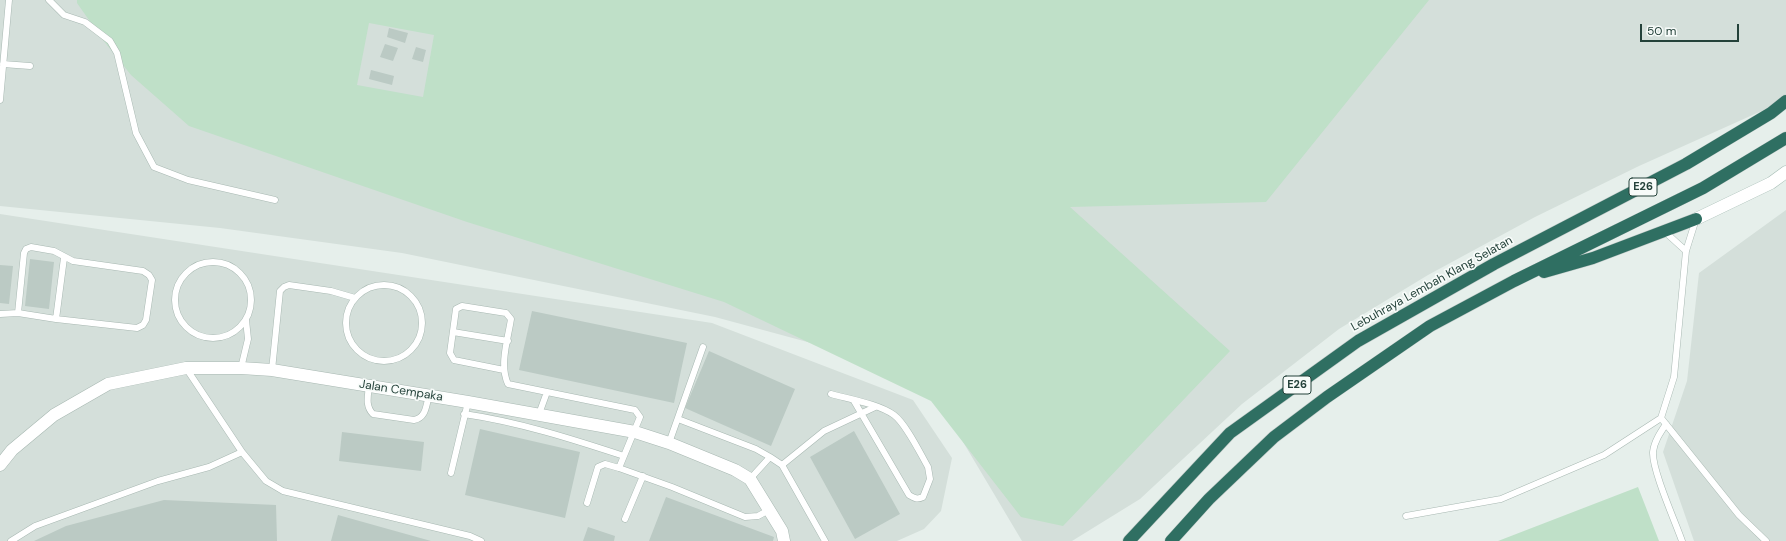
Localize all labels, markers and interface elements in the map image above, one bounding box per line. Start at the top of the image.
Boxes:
scale bar [1642,16,1741,42]
text: 50 m [1647,23,1676,39]
road number: E26 [1629,178,1657,196]
street label: Lebuhraya Lembah Klang Selatan [1349,233,1515,335]
road number: E26 [1283,376,1311,394]
street label: Jalan Cempaka [358,377,444,405]

